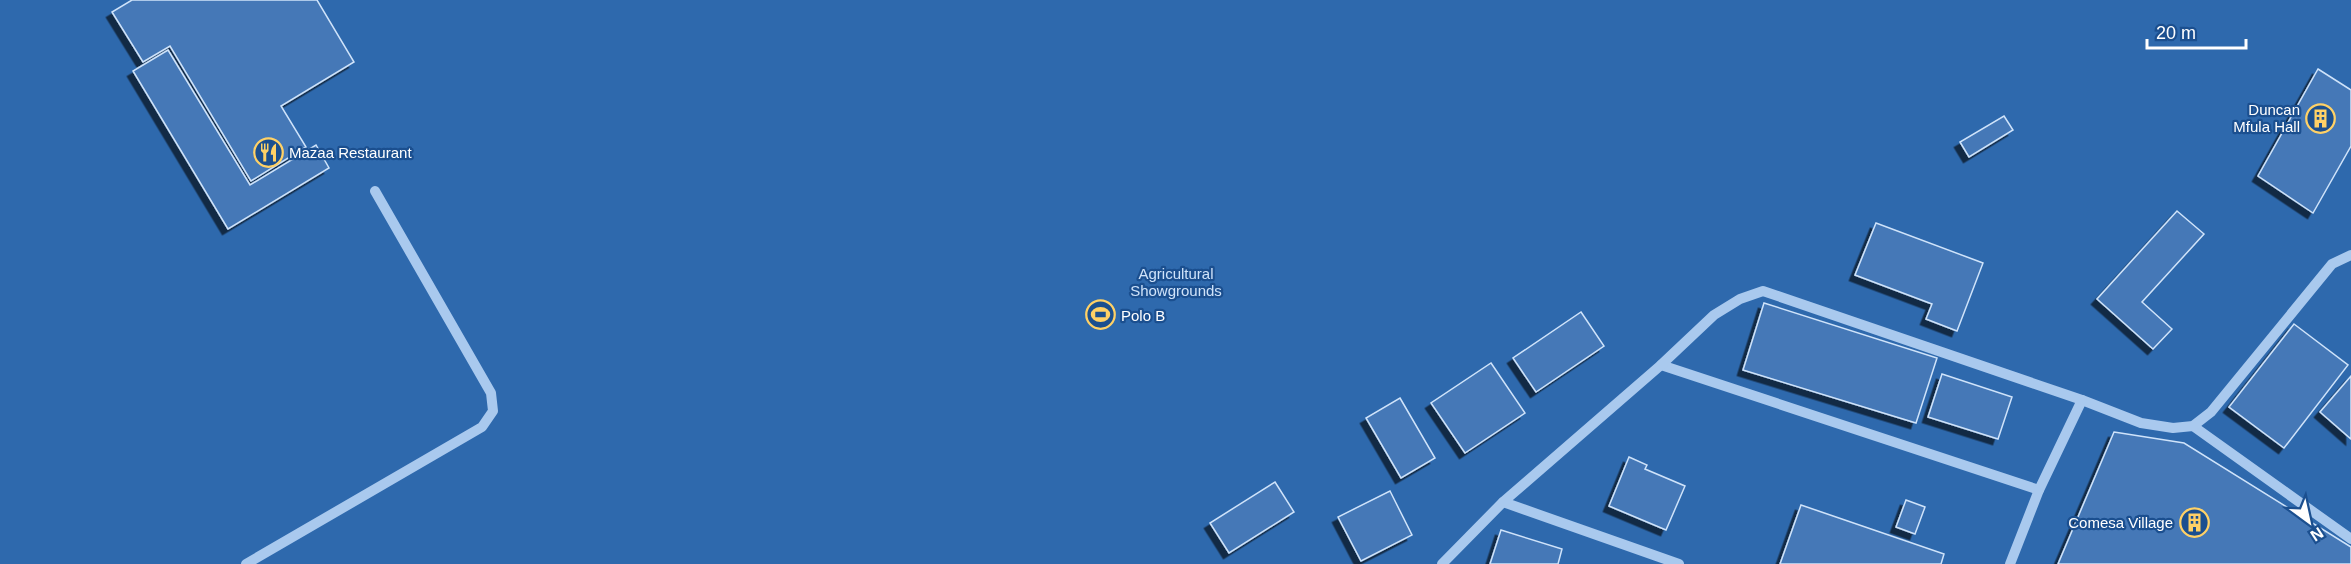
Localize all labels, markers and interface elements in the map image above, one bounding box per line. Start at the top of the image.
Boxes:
scale bar [2147,12,2246,50]
text: 20 m [2156,23,2196,43]
place label: Duncan Mfula Hall [2233,101,2300,135]
building icon: Duncan Mfula Hall [2305,102,2337,134]
restaurant icon: Mazaa Restaurant [252,136,284,168]
place label: Mazaa Restaurant [289,144,412,161]
park label: Agricultural Showgrounds [1130,265,1222,299]
sports icon: Polo B [1084,299,1116,331]
place label: Polo B [1121,307,1165,324]
north arrow [2279,492,2339,552]
building icon: Comesa Village [2178,506,2210,538]
place label: Comesa Village [2068,514,2173,531]
text: N [2307,524,2326,544]

